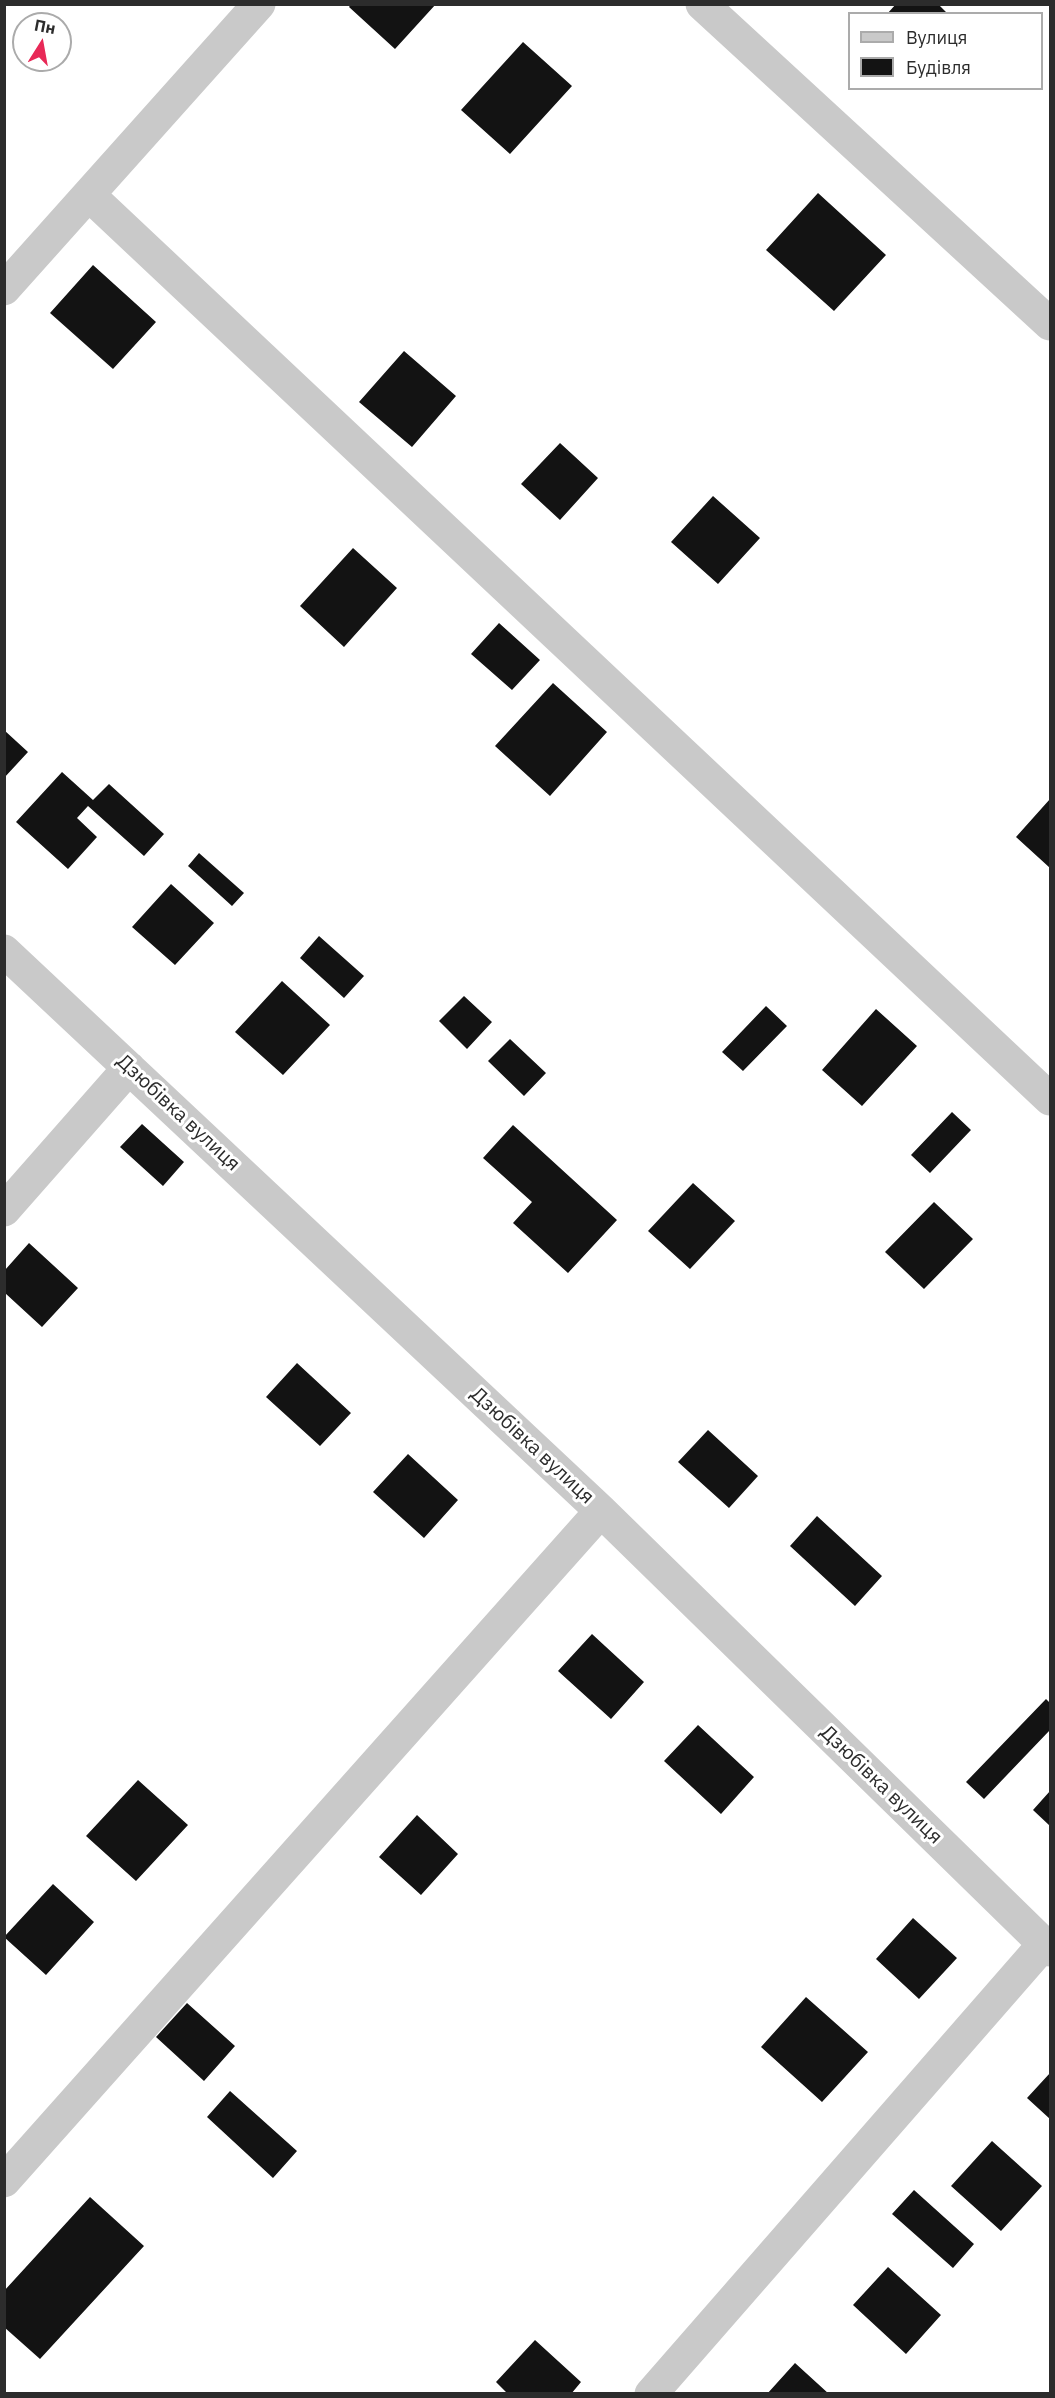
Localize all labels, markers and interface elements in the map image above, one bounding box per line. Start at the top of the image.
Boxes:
north arrow [12,12,72,72]
legend [848,12,1043,90]
text: Пн [33,14,57,38]
text: Вулиця [906,26,967,49]
text: Будівля [906,56,971,79]
street label: Дзюбівка вулиця [111,1050,245,1176]
street label: Дзюбівка вулиця [465,1383,599,1509]
street label: Дзюбівка вулиця [815,1721,947,1849]

